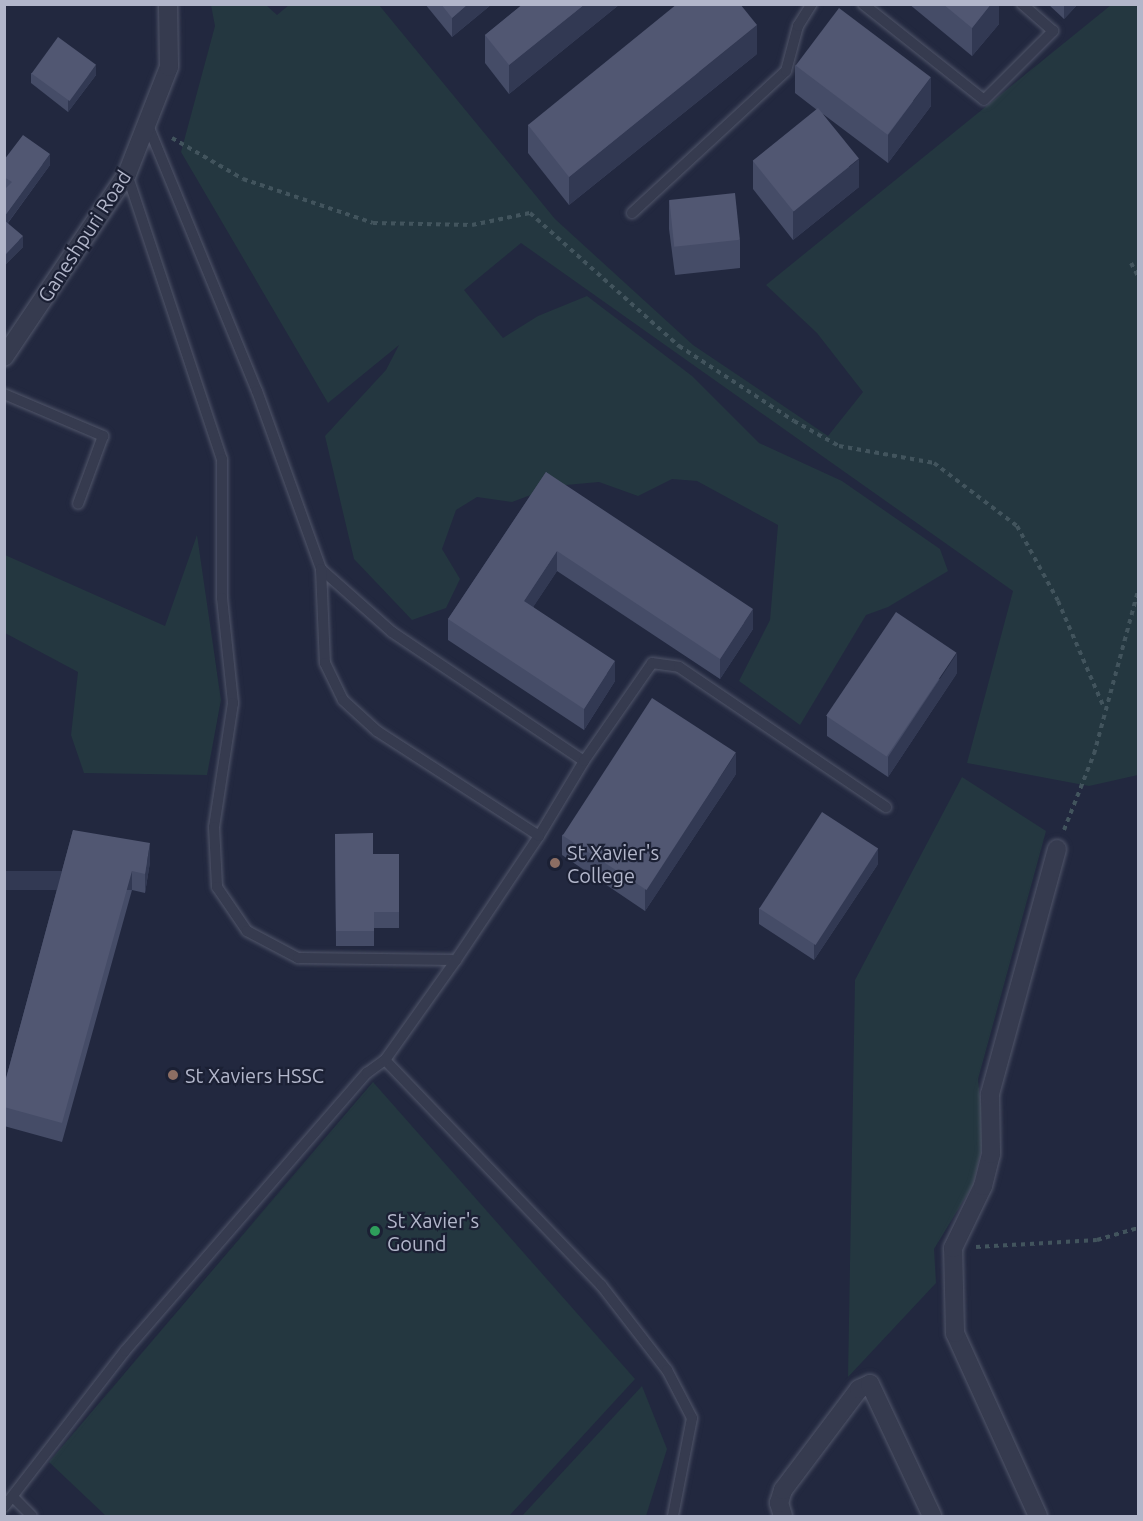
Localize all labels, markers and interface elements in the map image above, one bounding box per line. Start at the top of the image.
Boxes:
street label: Ganeshpuri Road [32,166,136,306]
place label: St Xavier's College [567,840,659,887]
marker: St Xavier's College [548,856,562,870]
place label: St Xaviers HSSC [185,1063,324,1087]
marker: St Xaviers HSSC [166,1068,180,1082]
place label: St Xavier's Gound [387,1208,479,1255]
marker: St Xavier's Gound [368,1224,382,1238]

